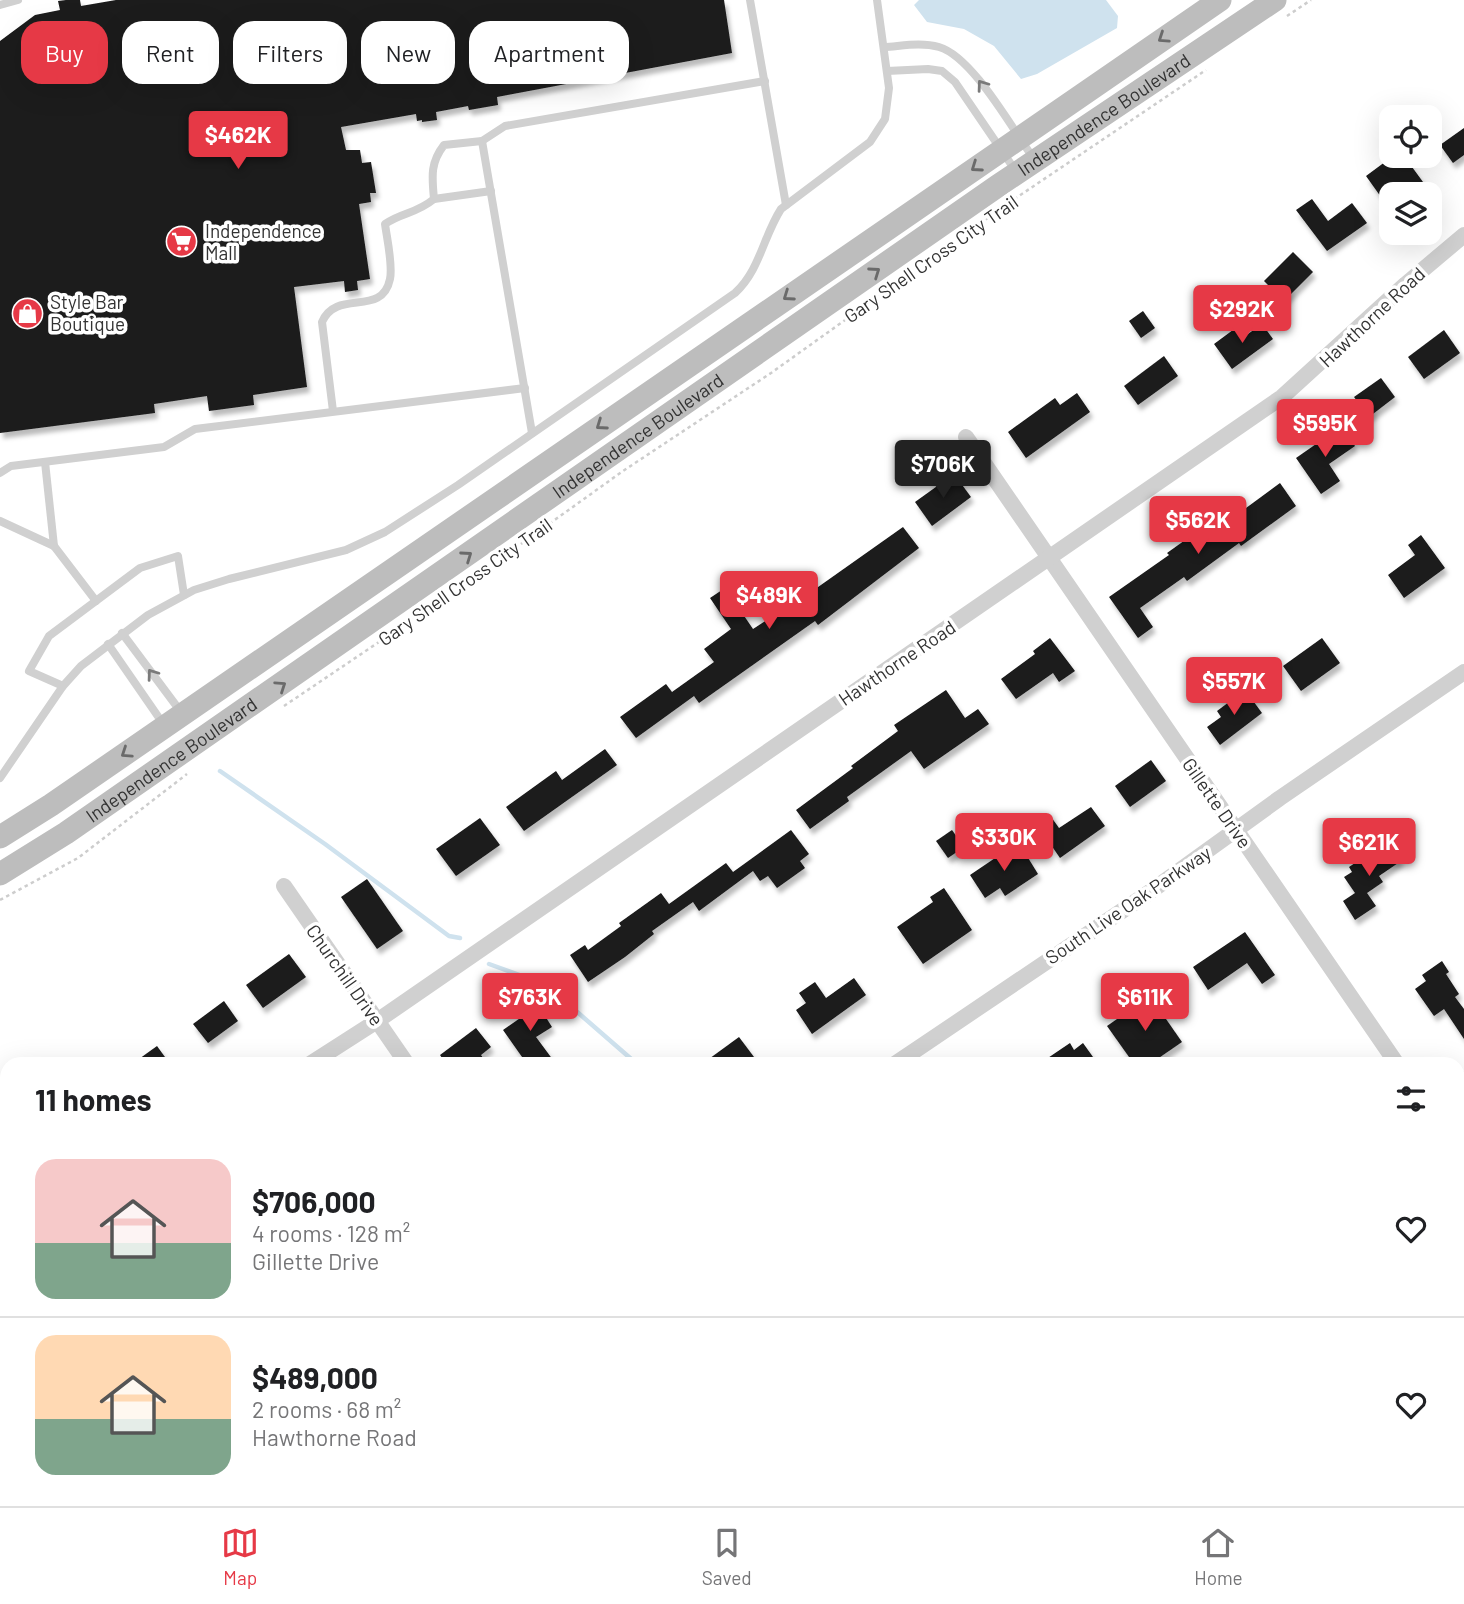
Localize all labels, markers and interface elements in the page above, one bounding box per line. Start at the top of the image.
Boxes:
chip: Buy [21,21,108,84]
chip: Rent [122,21,219,84]
chip: Filters [233,21,347,84]
chip: New [361,21,455,84]
chip: Apartment [469,21,629,84]
one-way arrow [1158,30,1171,43]
street label: Independence Boulevard [1013,48,1194,180]
one-way arrow [978,80,990,93]
map controls [1379,105,1442,245]
button: locate [1379,105,1442,168]
pin: $462K [189,111,287,171]
text: $462K [205,120,271,148]
one-way arrow [971,159,984,171]
button: layers [1379,182,1442,245]
street label: Gary Shell Cross City Trail [839,190,1022,327]
place label: Independence Mall [205,219,322,264]
supermarket icon: Independence Mall [165,225,199,259]
street label: Hawthorne Road [1314,262,1429,371]
one-way arrow [867,268,880,280]
pin: $292K [1193,286,1291,345]
one-way arrow [783,288,796,300]
place label: Style Bar Boutique [50,290,125,335]
text: $292K [1209,294,1275,322]
shop icon: Style Bar Boutique [10,296,44,330]
street label: Independence Boulevard [548,368,728,503]
pin: $595K [1276,400,1374,459]
text: $595K [1293,408,1357,436]
one-way arrow [596,417,609,429]
pin: $706K [894,440,992,500]
text: $706K [911,449,975,477]
pin: $562K [1149,496,1247,556]
text: $562K [1165,505,1231,533]
street label: Gary Shell Cross City Trail [373,513,556,650]
one-way arrow [459,552,472,564]
pin: $489K [720,572,818,631]
text: $489K [736,580,802,608]
street label: Hawthorne Road [834,615,960,710]
pin: $557K [1185,658,1283,717]
text: $557K [1202,666,1266,694]
one-way arrow [148,669,161,681]
one-way arrow [273,682,286,694]
street label: Independence Boulevard [81,692,261,827]
one-way arrow [121,745,134,757]
street label: Gillette Drive [1178,753,1257,852]
pin: $330K [955,814,1053,873]
pin: $621K [1320,818,1418,878]
text: $330K [971,822,1037,850]
text: $621K [1339,827,1399,855]
street label: South Live Oak Parkway [1041,840,1215,969]
street label: Churchill Drive [302,920,389,1030]
pin: $763K [481,974,579,1033]
pin: $611K [1096,974,1194,1033]
text: $763K [498,982,562,1010]
text: $611K [1117,982,1173,1010]
icon: filters [1392,1080,1430,1118]
text: 11 homes [35,1081,152,1117]
text: $706,000 [252,1183,376,1219]
icon: home [91,1187,175,1271]
icon: heart [1392,1210,1430,1248]
text: 4 rooms · 128 m² [252,1219,410,1247]
text: Gillette Drive [252,1247,379,1275]
text: $489,000 [252,1359,378,1395]
icon: home [91,1363,175,1447]
icon: heart [1392,1386,1430,1424]
text: 2 rooms · 68 m² [252,1395,401,1423]
text: Hawthorne Road [252,1423,417,1451]
tab: Map [221,1524,259,1589]
tab: Saved [702,1524,752,1589]
tab: Home [1194,1524,1243,1589]

